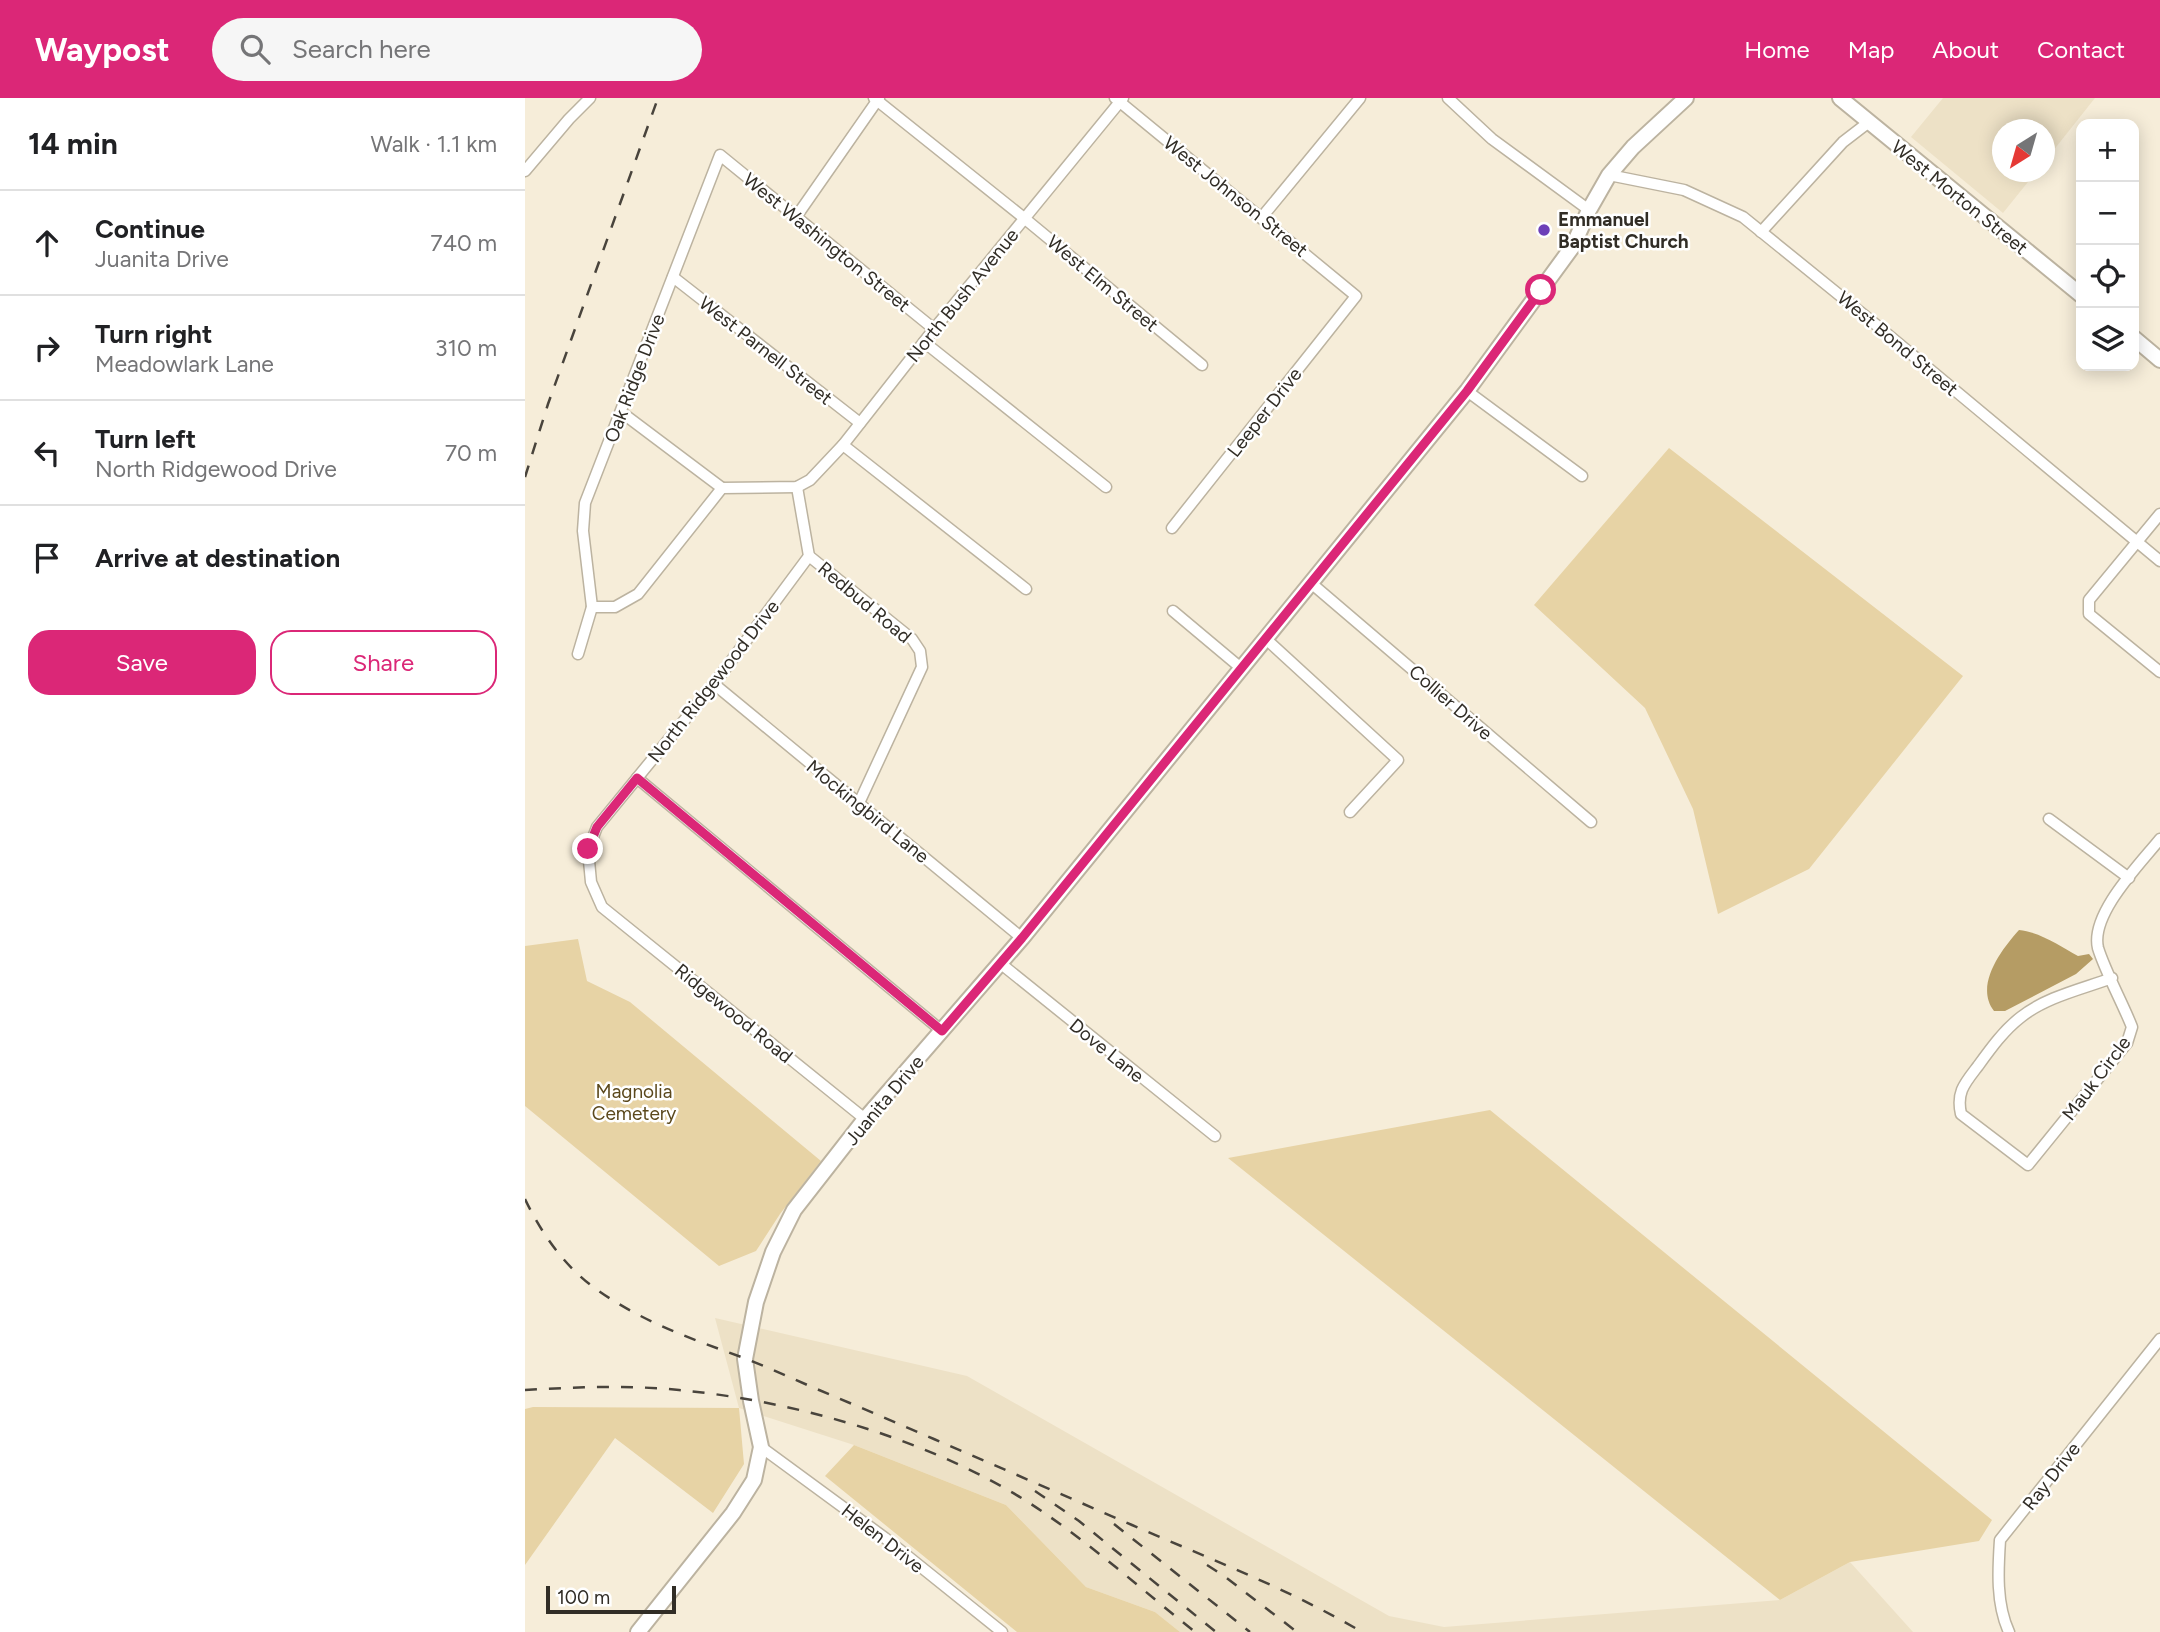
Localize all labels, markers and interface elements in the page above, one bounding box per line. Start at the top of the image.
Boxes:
search box [212,18,702,81]
text: Waypost [35,30,170,69]
icon: search [236,30,274,68]
text: Search here [292,33,431,65]
text: Home [1744,35,1810,64]
text: Map [1848,35,1894,64]
text: About [1932,35,1999,64]
text: Contact [2037,35,2125,64]
north arrow [1992,119,2055,182]
map controls [2076,119,2139,371]
button: + [2076,119,2139,182]
text: 14 min [28,125,118,162]
text: Walk · 1.1 km [371,130,497,158]
street label: West Johnson Street [1159,131,1312,262]
street label: West Morton Street [1887,135,2032,259]
street label: West Washington Street [739,168,915,317]
button: − [2076,182,2139,245]
place label: Emmanuel Baptist Church [1558,208,1689,253]
text: Continue [95,213,205,245]
marker: Emmanuel Baptist Church [1536,222,1552,238]
icon: ahead [28,224,66,262]
street label: North Bush Avenue [901,224,1023,367]
text: 740 m [430,229,497,257]
street label: West Elm Street [1042,230,1163,337]
text: Juanita Drive [95,245,229,273]
button: locate [2076,245,2139,308]
route start [1525,274,1556,305]
street label: West Bond Street [1833,286,1963,401]
street label: West Parnell Street [694,291,837,410]
button: layers [2076,308,2139,371]
street label: Oak Ridge Drive [599,311,670,446]
text: Turn right [95,318,212,350]
icon: right [28,329,66,367]
text: 310 m [435,334,497,362]
text: Meadowlark Lane [95,350,274,378]
street label: Leeper Drive [1222,363,1306,462]
text: Turn left [95,423,196,455]
icon: left [28,434,66,472]
text: 70 m [445,439,497,467]
text: North Ridgewood Drive [95,455,337,483]
icon: arrive [28,539,66,577]
text: Arrive at destination [95,542,340,574]
street label: Redbud Road [813,557,916,648]
street label: North Ridgewood Drive [643,596,784,767]
button: Save [28,630,256,695]
button: Share [270,630,497,695]
street label: Collier Drive [1404,660,1497,745]
street label: Mockingbird Lane [802,755,934,868]
route end [572,833,603,864]
street label: Ridgewood Road [670,959,797,1068]
street label: Dove Lane [1065,1013,1149,1087]
street label: Mauk Circle [2057,1032,2136,1125]
street label: Juanita Drive [840,1051,929,1150]
park label: Magnolia Cemetery [592,1080,676,1125]
street label: Ray Drive [2018,1438,2085,1515]
street label: Helen Drive [837,1499,929,1578]
scale bar [546,1583,675,1615]
text: 100 m [557,1586,610,1609]

